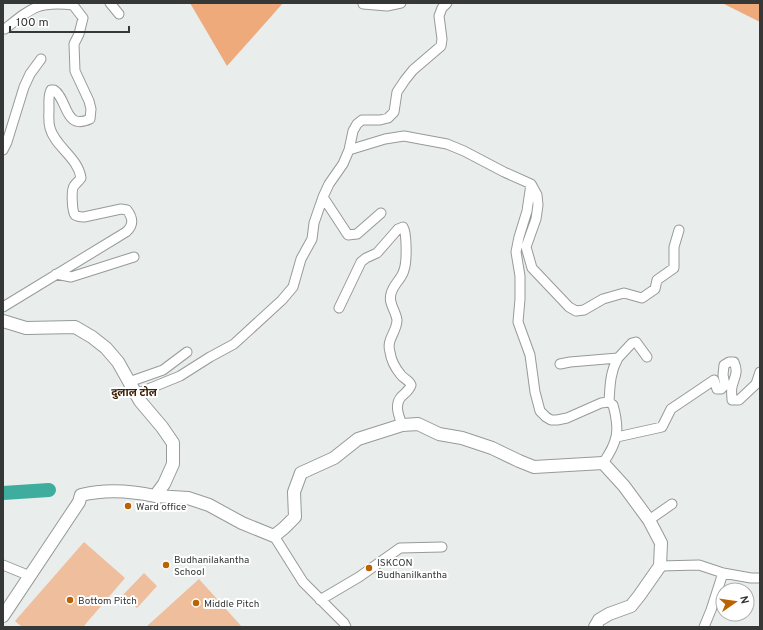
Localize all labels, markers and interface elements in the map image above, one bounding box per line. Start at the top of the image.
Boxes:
scale bar [10,8,129,34]
text: 100 m [16,15,49,31]
district label: दुलाल टोल [111,386,158,400]
marker: Ward office [123,501,133,511]
place label: Ward office [136,501,186,514]
place label: Budhanilakantha School [174,554,249,579]
place label: ISKCON Budhanilkantha [377,557,447,582]
marker: Budhanilakantha School [161,560,171,570]
marker: ISKCON Budhanilkantha [364,563,374,573]
north arrow [715,582,755,622]
marker: Bottom Pitch [65,595,75,605]
place label: Bottom Pitch [78,595,137,608]
text: N [736,595,751,605]
marker: Middle Pitch [191,598,201,608]
place label: Middle Pitch [204,598,259,611]

